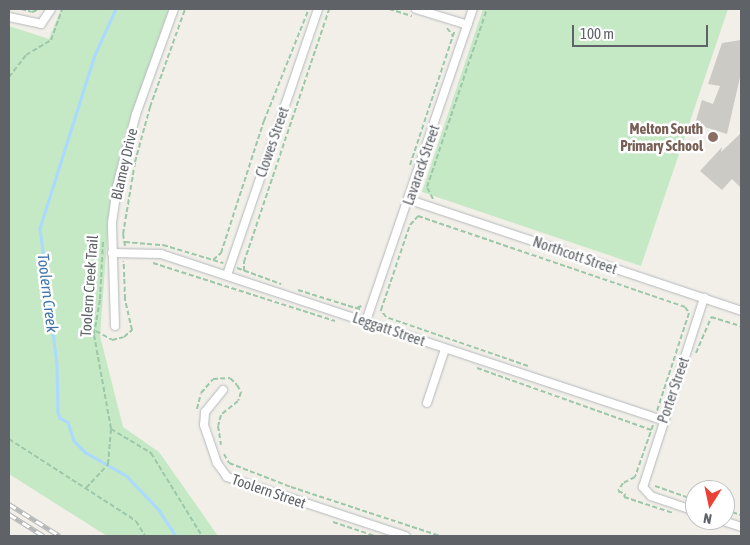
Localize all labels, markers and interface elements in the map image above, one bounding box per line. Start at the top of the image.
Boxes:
scale bar [575,15,711,47]
text: 100 m [580,25,614,42]
street label: Clowes Street [252,104,292,180]
place label: Melton South Primary School [620,119,703,154]
street label: Lavarack Street [399,122,443,208]
street label: Blamey Drive [107,126,141,202]
marker: Melton South Primary School [707,131,719,143]
street label: Northcott Street [530,232,620,278]
street label: Toolern Creek Trail [76,235,102,337]
water label: Toolern Creek [34,252,62,334]
street label: Leggatt Street [350,308,428,350]
street label: Porter Street [653,354,693,426]
street label: Toolern Street [230,470,308,512]
north arrow [685,480,735,530]
text: N [702,510,713,527]

